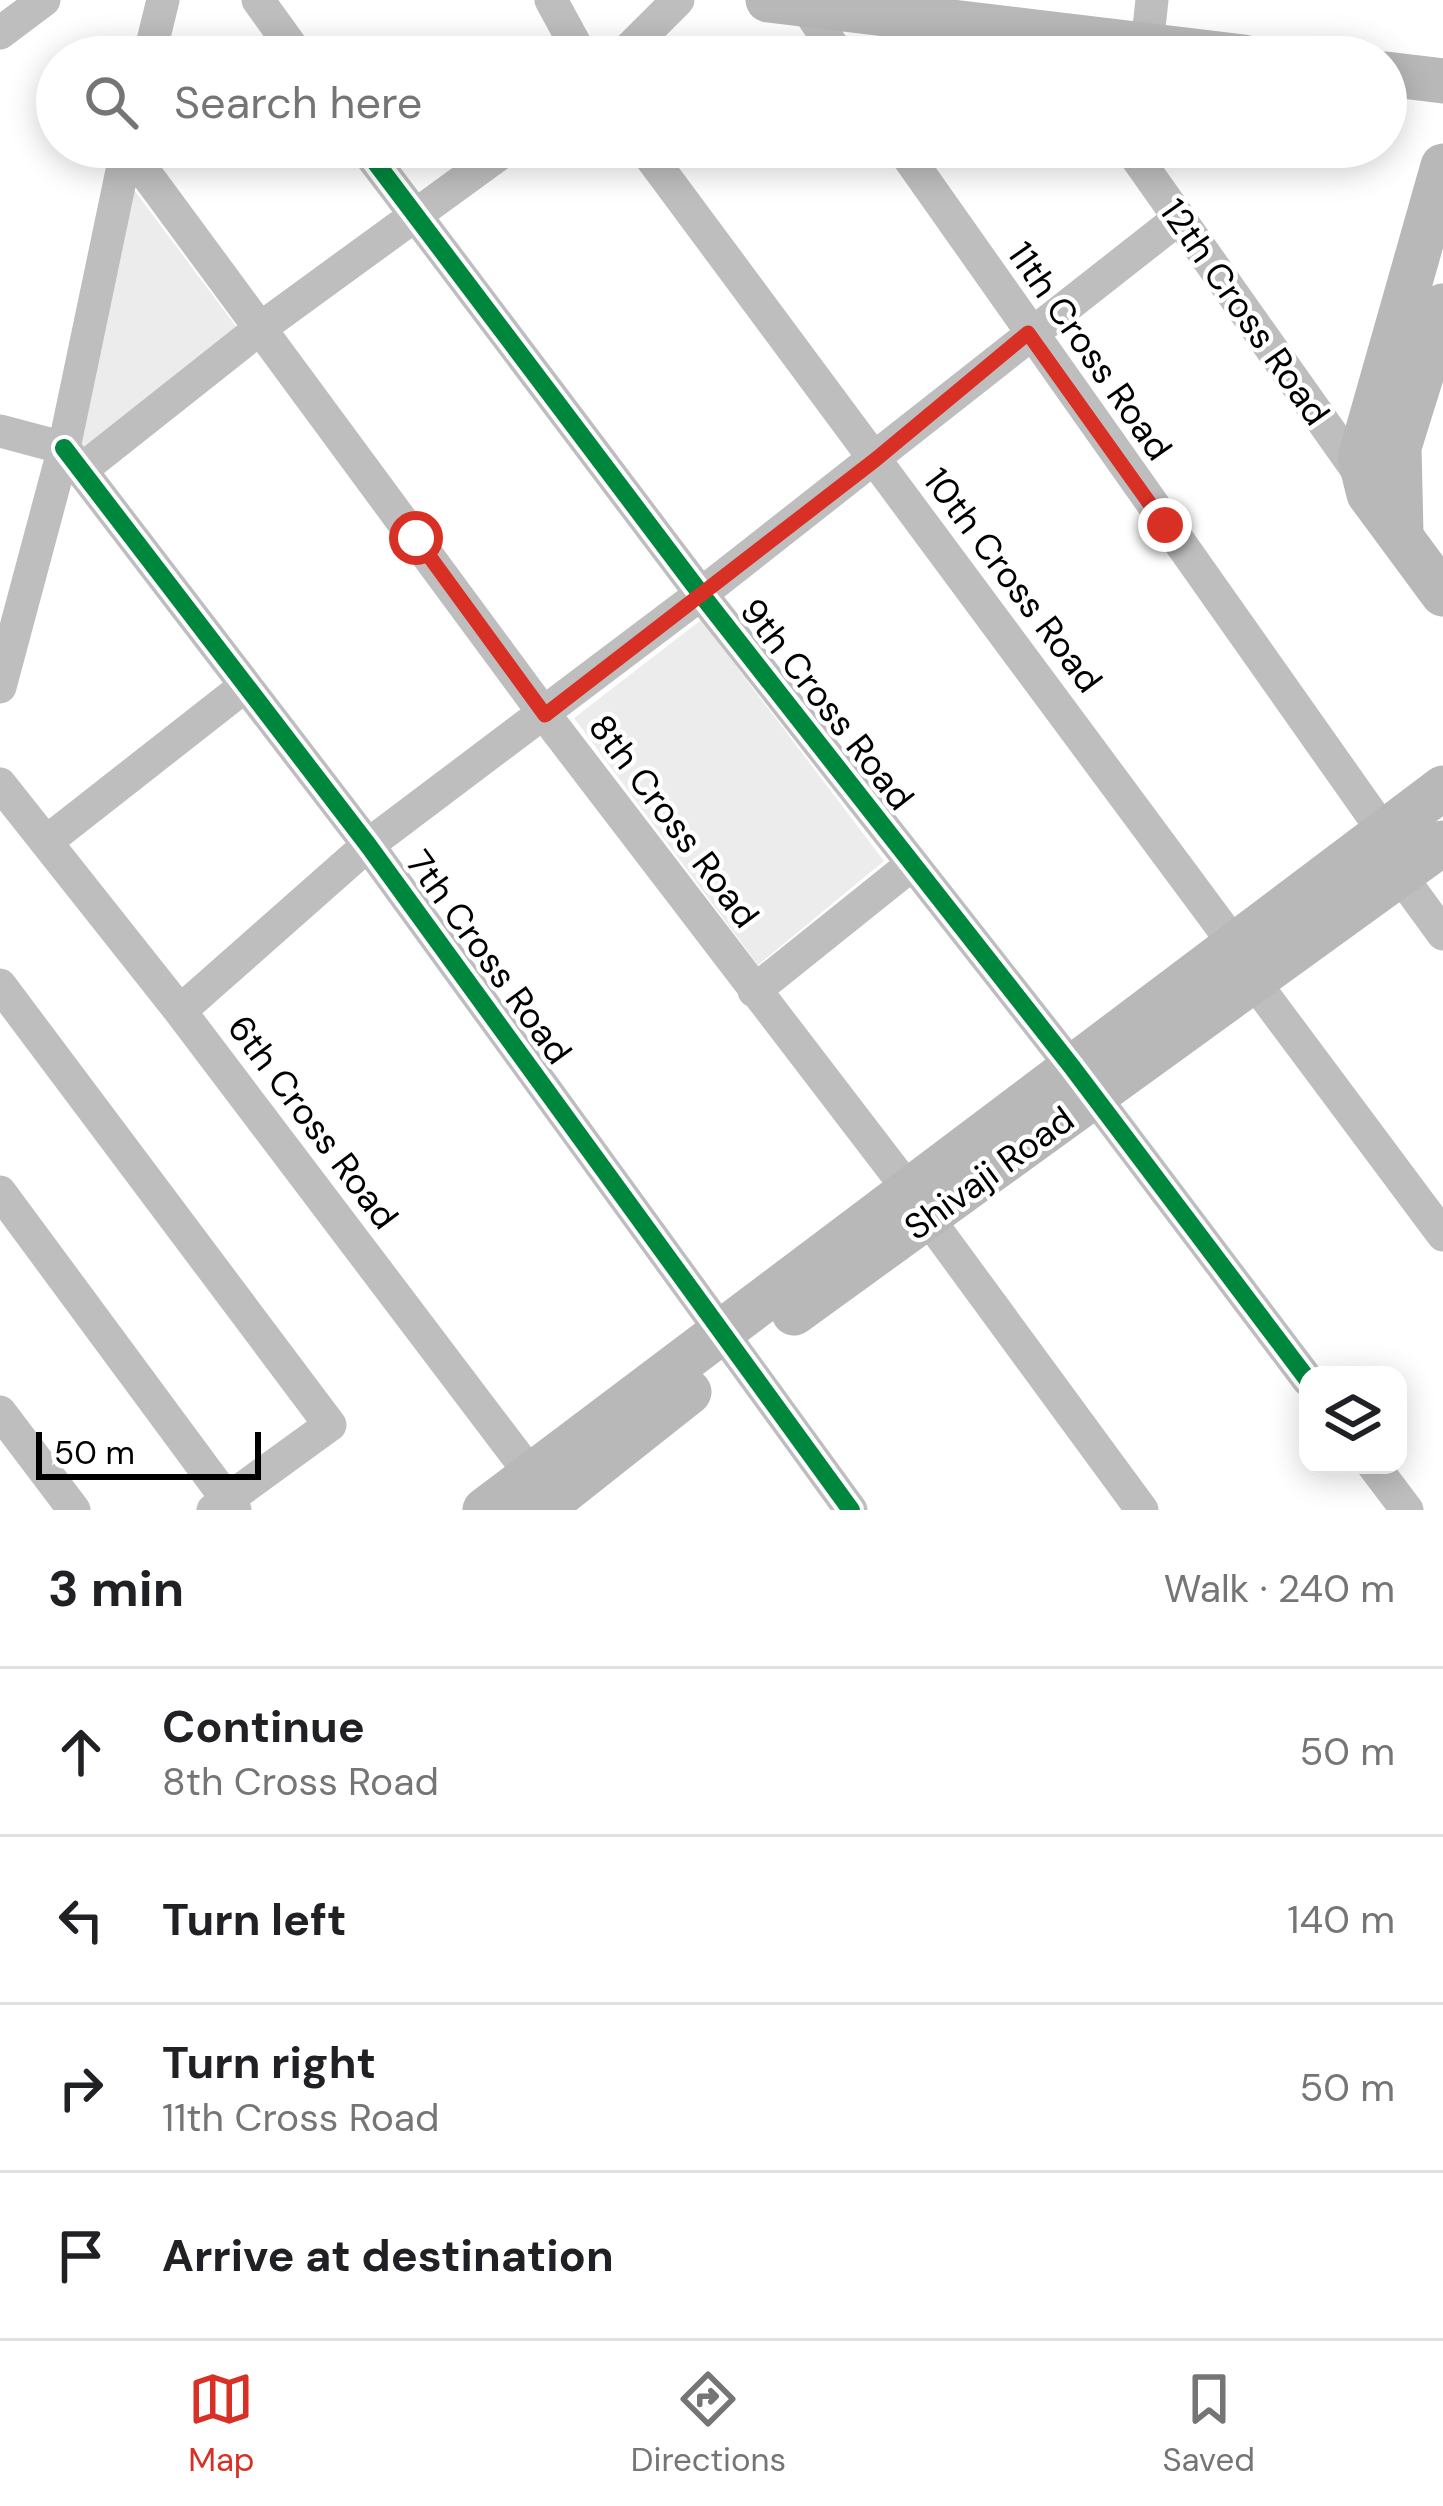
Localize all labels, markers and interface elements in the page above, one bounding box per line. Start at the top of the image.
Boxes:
search box [36,36,1407,168]
icon: search [78,69,144,135]
text: Search here [174,73,422,132]
street label: 12th Cross Road [1150,190,1340,434]
street label: 11th Cross Road [997,233,1183,469]
street label: 10th Cross Road [913,458,1113,702]
route end [1138,498,1192,552]
route start [389,511,443,565]
street label: 9th Cross Road [730,589,924,819]
street label: 8th Cross Road [578,705,770,937]
street label: 7th Cross Road [396,841,582,1073]
street label: 6th Cross Road [217,1006,409,1238]
street label: Shivaji Road [895,1096,1083,1250]
map controls [1299,1366,1407,1474]
button: layers [1299,1366,1407,1474]
scale bar [36,1426,261,1479]
text: 50 m [54,1431,135,1474]
text: 3 min [48,1555,184,1622]
text: Walk · 240 m [1164,1563,1395,1614]
text: Continue [162,1697,365,1756]
icon: ahead [48,1719,114,1785]
text: 50 m [1299,1726,1395,1777]
text: 8th Cross Road [162,1756,439,1807]
icon: left [48,1887,114,1953]
text: Turn left [162,1890,346,1949]
text: 140 m [1287,1894,1395,1945]
text: Turn right [162,2033,376,2092]
icon: right [48,2055,114,2121]
text: 50 m [1299,2062,1395,2113]
text: 11th Cross Road [162,2092,440,2143]
icon: arrive [48,2223,114,2289]
text: Arrive at destination [162,2226,614,2285]
tab: Map [188,2366,255,2481]
tab: Directions [631,2366,786,2481]
tab: Saved [1162,2366,1255,2481]

